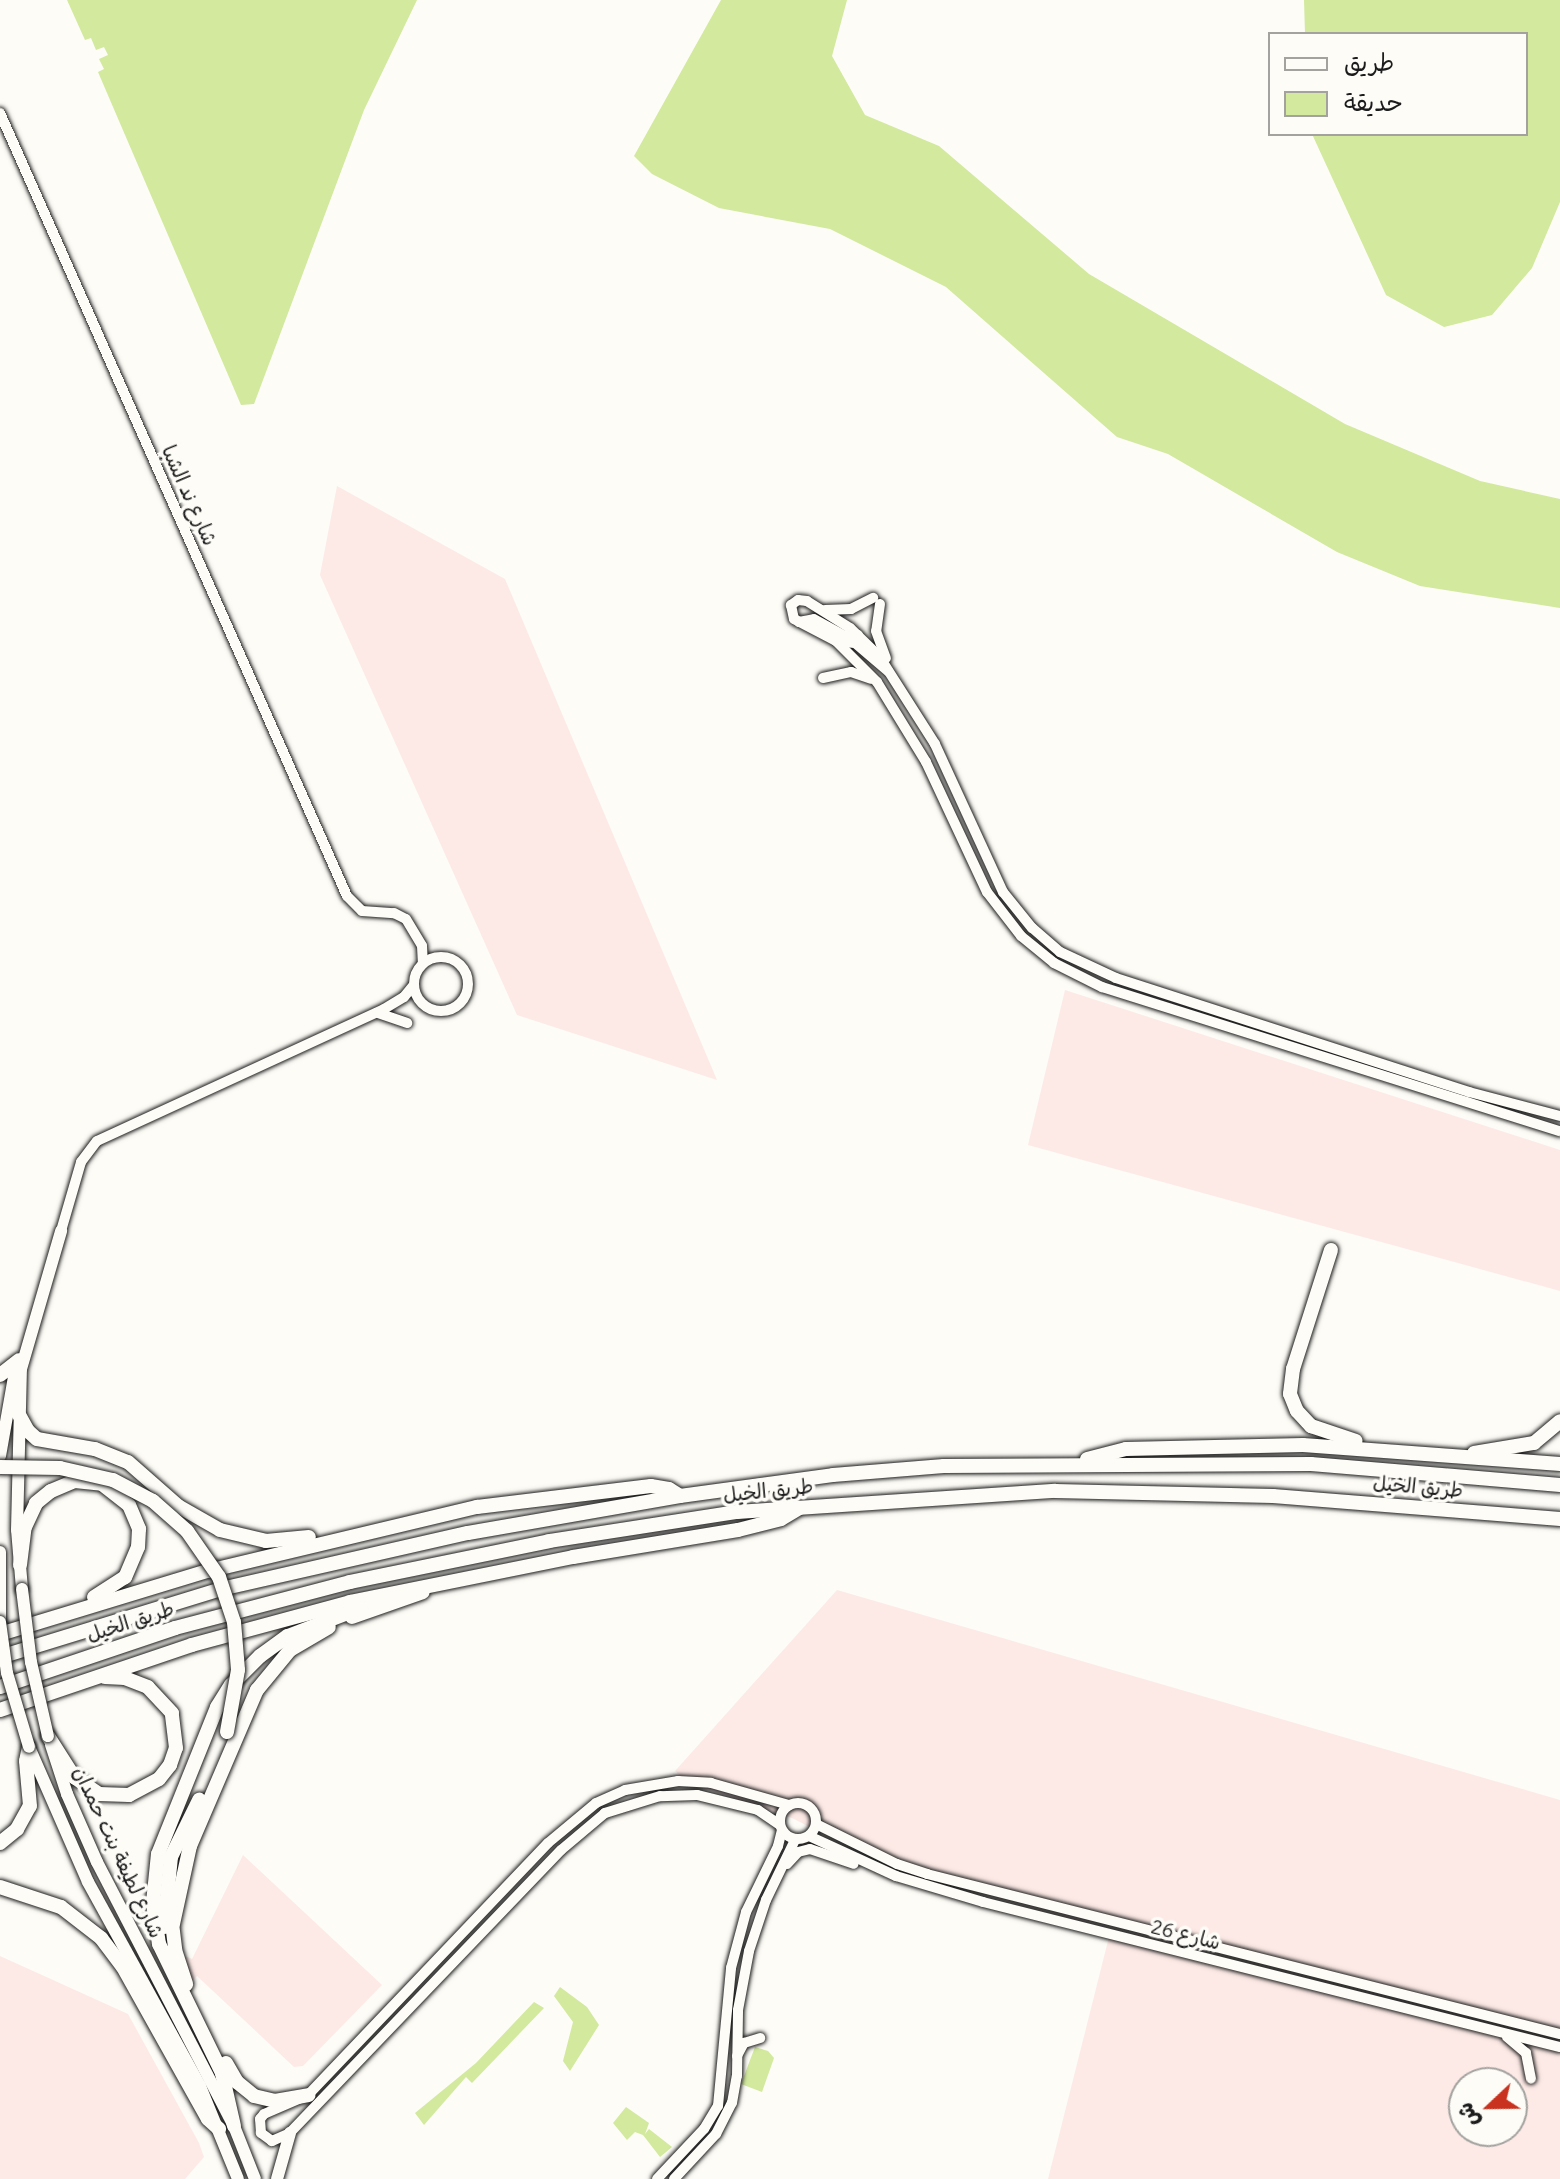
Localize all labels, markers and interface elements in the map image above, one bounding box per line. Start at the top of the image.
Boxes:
legend [1268,32,1528,136]
text: طريق [1344,47,1394,77]
text: حديقة [1344,87,1403,117]
street label: شارع ند الشبا [157,441,223,549]
street label: طريق الخيل [1372,1470,1464,1502]
street label: طريق الخيل [722,1473,814,1507]
street label: طريق الخيل [83,1596,177,1646]
street label: شارع لطيفة بنت حمدان [69,1762,169,1942]
street label: شارع 26 [1149,1914,1223,1954]
north arrow [1448,2067,1528,2147]
text: ش [1450,2099,1485,2132]

